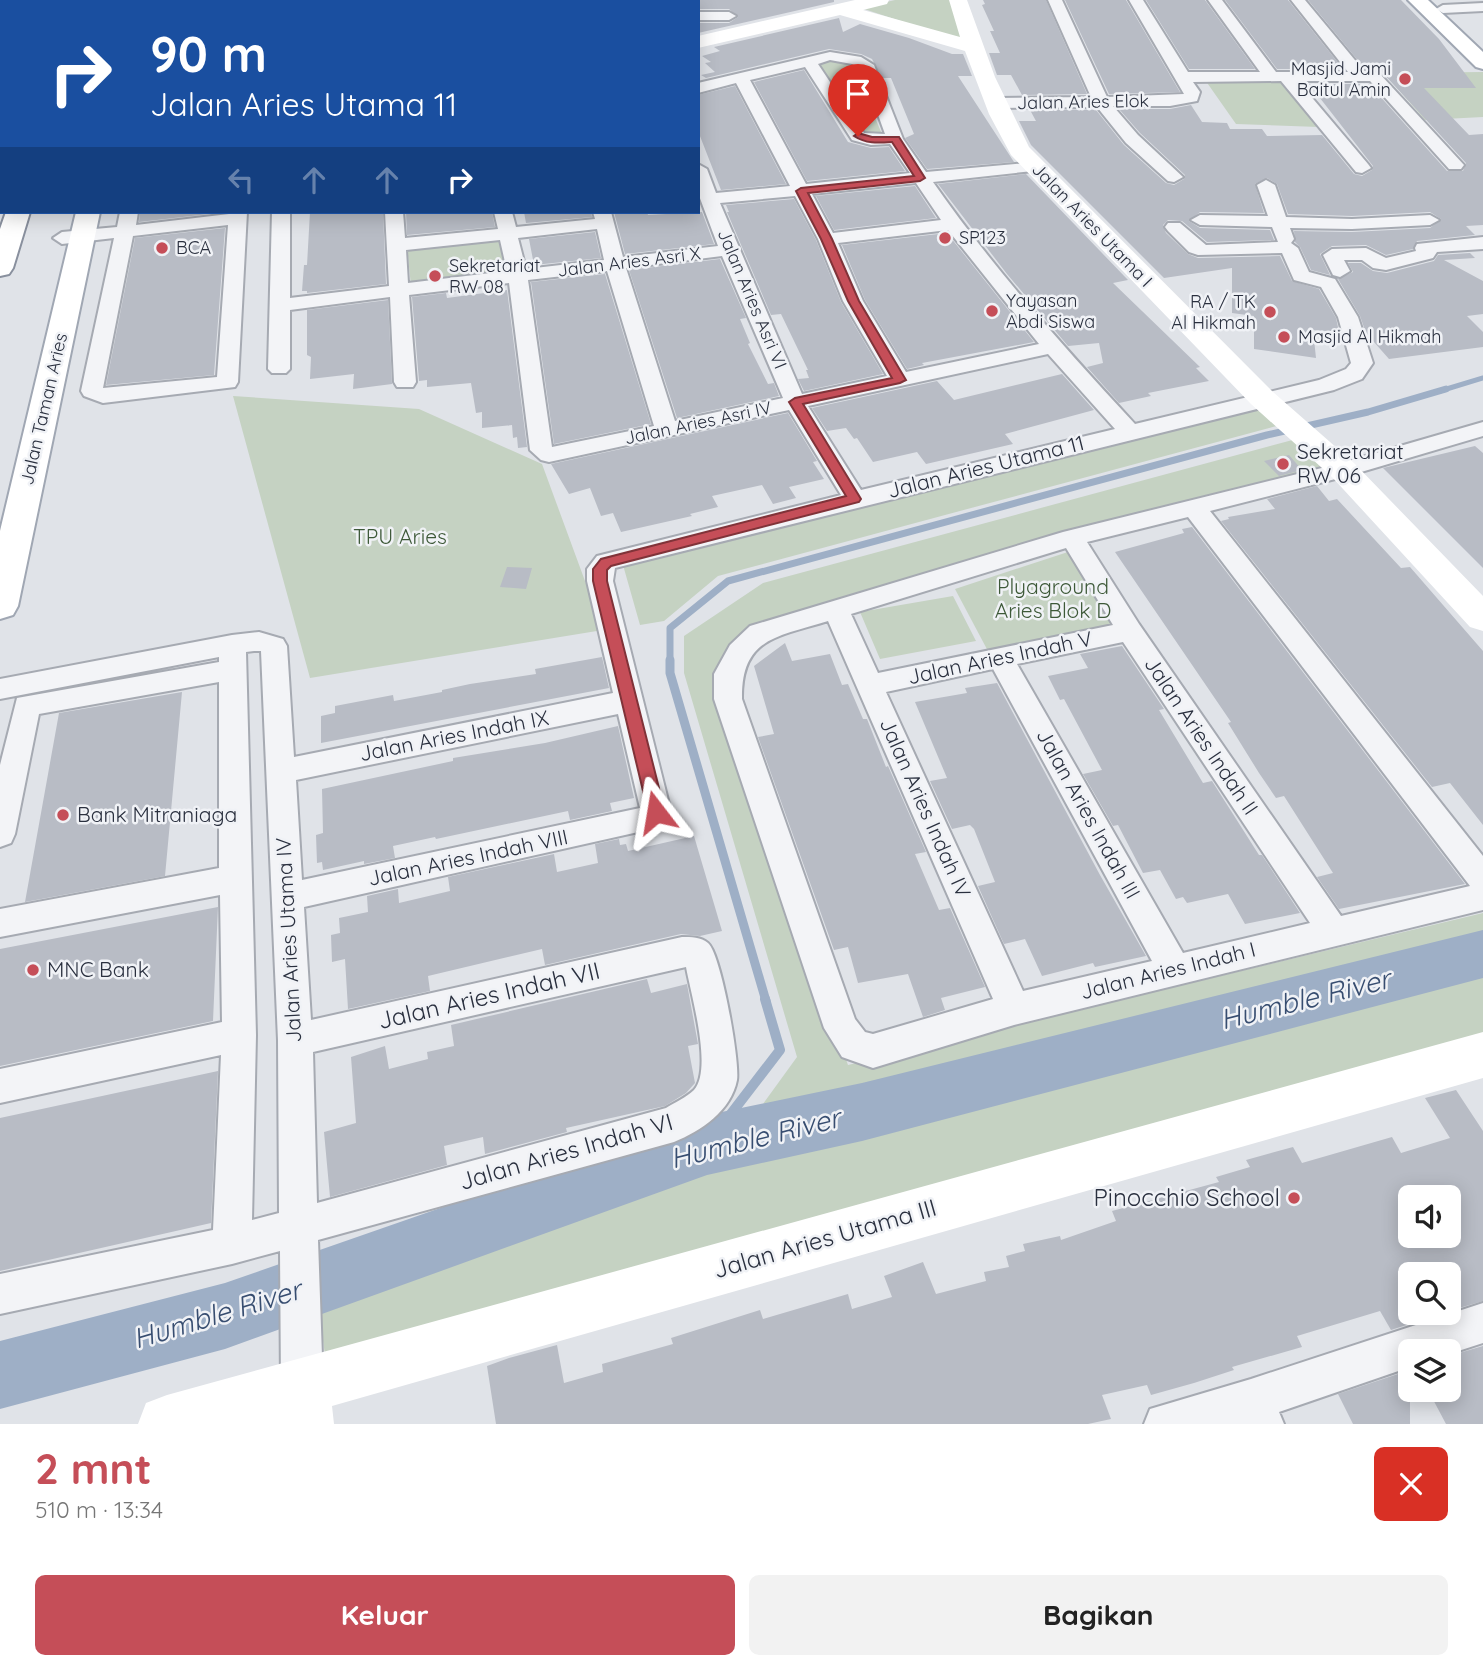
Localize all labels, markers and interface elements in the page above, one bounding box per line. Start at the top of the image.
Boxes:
text: 90 m [150,23,267,84]
icon: right [35,28,126,119]
place label: Masjid Jami Baitul Amin [1291,57,1391,101]
pin [828,64,888,136]
marker: Masjid Jami Baitul Amin [1397,71,1413,87]
icon: arrive [839,75,877,113]
text: Jalan Aries Utama 11 [150,84,457,124]
street label: Jalan Aries Elok [1017,89,1149,114]
street label: Jalan Aries Utama I [1027,158,1158,292]
icon: left [222,161,260,199]
icon: ahead [295,161,333,199]
icon: ahead [368,161,406,199]
icon: right [441,161,479,199]
street label: Jalan Aries Asri VI [713,225,792,372]
place label: SP123 [959,226,1006,249]
marker: SP123 [937,230,953,246]
place label: BCA [176,236,211,259]
marker: BCA [154,240,170,256]
street label: Jalan Aries Asri X [556,241,702,282]
place label: Sekretariat RW 08 [449,254,540,298]
marker: Sekretariat RW 08 [427,268,443,284]
place label: Yayasan Abdi Siswa [1006,289,1095,333]
place label: RA / TK Al Hikmah [1171,290,1256,334]
marker: Yayasan Abdi Siswa [984,303,1000,319]
marker: RA / TK Al Hikmah [1262,304,1278,320]
place label: Masjid Al Hikmah [1298,325,1441,348]
marker: Masjid Al Hikmah [1276,329,1292,345]
street label: Jalan Taman Aries [15,331,72,487]
street label: Jalan Aries Asri IV [622,396,774,449]
street label: Jalan Aries Utama 11 [885,429,1087,503]
place label: Sekretariat RW 06 [1297,438,1404,488]
marker: Sekretariat RW 06 [1275,456,1291,472]
park label: TPU Aries [353,523,447,549]
park label: Plyaground Aries Blok D [995,573,1111,623]
street label: Jalan Aries Indah V [905,625,1095,689]
street label: Jalan Aries Indah II [1139,652,1264,819]
street label: Jalan Aries Indah IX [357,704,551,766]
street label: Jalan Aries Indah IV [875,714,977,901]
street label: Jalan Aries Indah III [1031,724,1146,903]
position arrow [619,775,693,849]
place label: Bank Mitraniaga [77,801,237,827]
marker: Bank Mitraniaga [55,807,71,823]
street label: Jalan Aries Indah VIII [365,823,570,891]
street label: Jalan Aries Utama IV [270,837,306,1043]
street label: Jalan Aries Indah I [1078,936,1258,1004]
street label: Jalan Aries Indah VII [375,955,603,1035]
place label: MNC Bank [47,956,149,982]
water label: Humble River [1216,960,1397,1037]
marker: MNC Bank [25,962,41,978]
water label: Humble River [666,1099,847,1176]
street label: Jalan Aries Indah VI [455,1106,676,1196]
place label: Pinocchio School [1093,1182,1280,1212]
map controls [1398,1185,1461,1402]
button: sound [1398,1185,1461,1248]
marker: Pinocchio School [1286,1190,1302,1206]
street label: Jalan Aries Utama III [710,1192,940,1284]
button: search [1398,1262,1461,1325]
water label: Humble River [128,1270,308,1356]
button: layers [1398,1339,1461,1402]
text: 2 mnt [35,1442,152,1495]
button: close [1374,1447,1448,1521]
text: 510 m · 13:34 [35,1495,163,1524]
button: Keluar [35,1575,735,1655]
button: Bagikan [749,1575,1448,1655]

